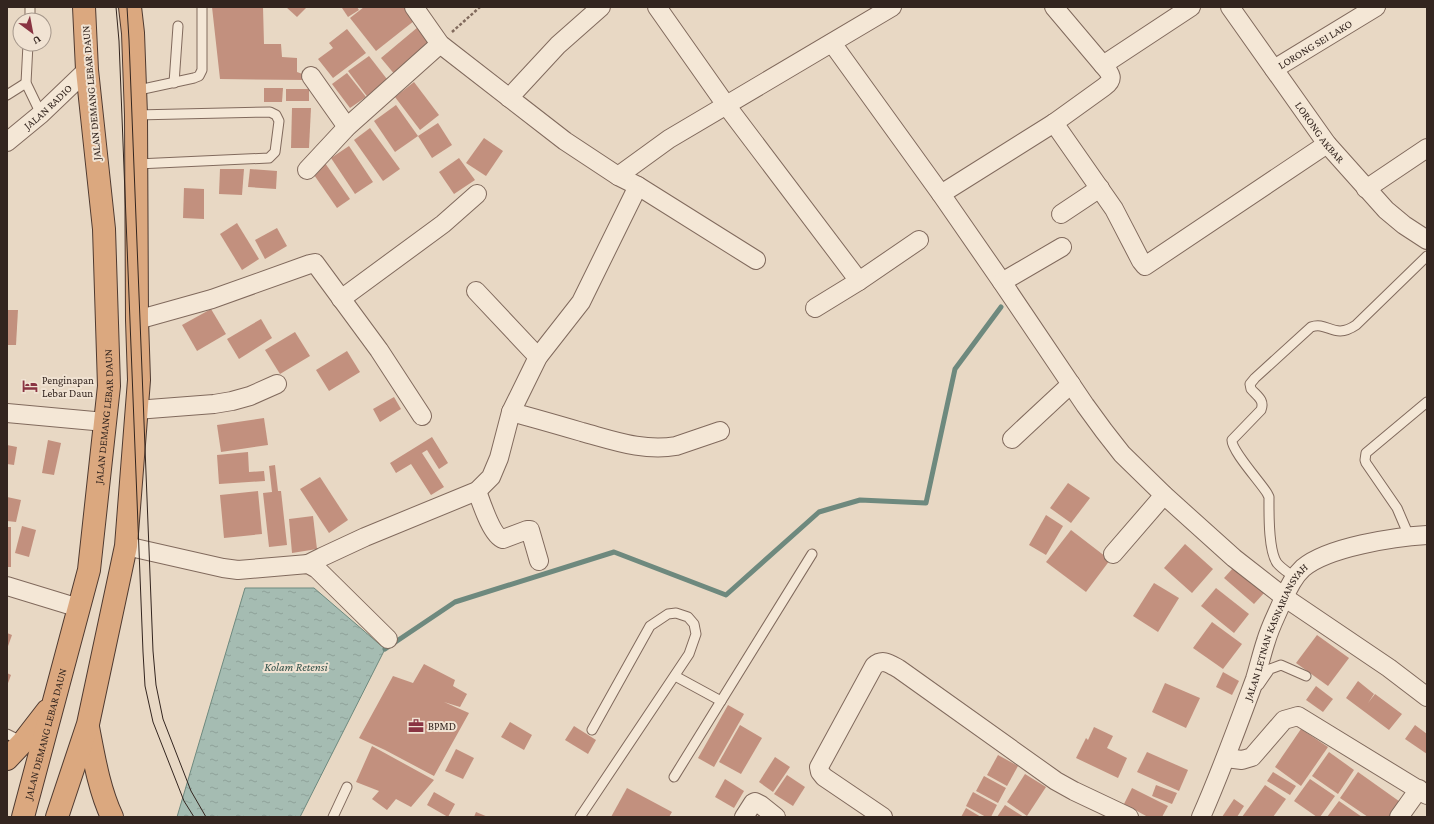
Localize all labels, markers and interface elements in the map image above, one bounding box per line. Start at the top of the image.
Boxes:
north arrow [12,12,52,52]
street label: LORONG SEI LAKO [1276,17,1354,71]
street label: JALAN DEMANG LEBAR DAUN [79,25,104,162]
text: U [31,33,44,48]
street label: JALAN RADIO [21,82,74,133]
street label: LORONG AKBAR [1293,99,1347,166]
street label: JALAN DEMANG LEBAR DAUN [92,349,115,486]
place label: Penginapan Lebar Daun [42,374,94,399]
hotel icon: Penginapan Lebar Daun [21,377,39,395]
street label: JALAN LETNAN KASNARIANSYAH [1241,561,1310,703]
water label: Kolam Retensi [264,660,329,674]
street label: JALAN DEMANG LEBAR DAUN [22,667,68,802]
office icon: BPMD [407,717,425,735]
place label: BPMD [428,720,456,732]

